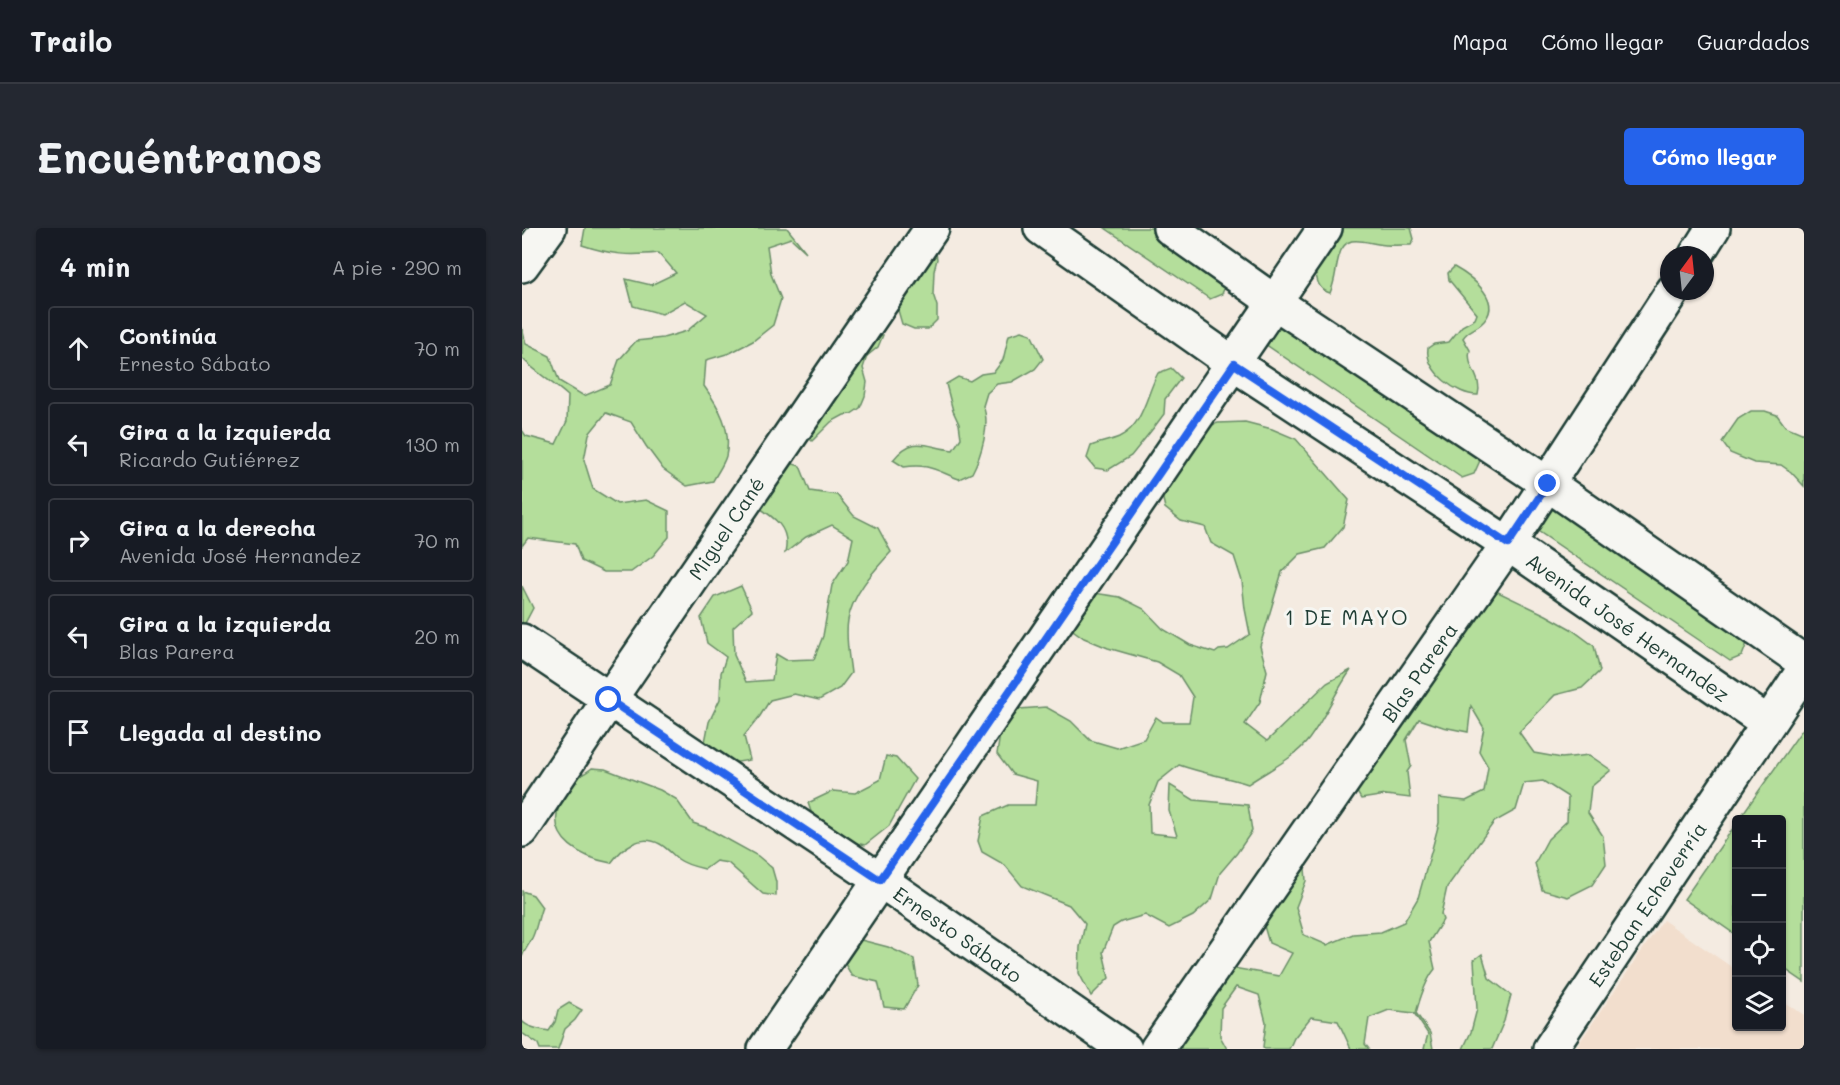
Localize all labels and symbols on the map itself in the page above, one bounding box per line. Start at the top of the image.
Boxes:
north arrow [1660,246,1714,300]
route end [1534,470,1560,496]
street label: Miguel Cané [682,472,770,584]
street label: Avenida José Hernandez [1521,547,1735,707]
district label: 1 DE MAYO [1285,603,1409,630]
street label: Blas Parera [1375,617,1463,727]
route start [595,686,621,712]
street label: Esteban Echeverría [1582,816,1712,992]
street label: Ernesto Sábato [889,880,1028,988]

